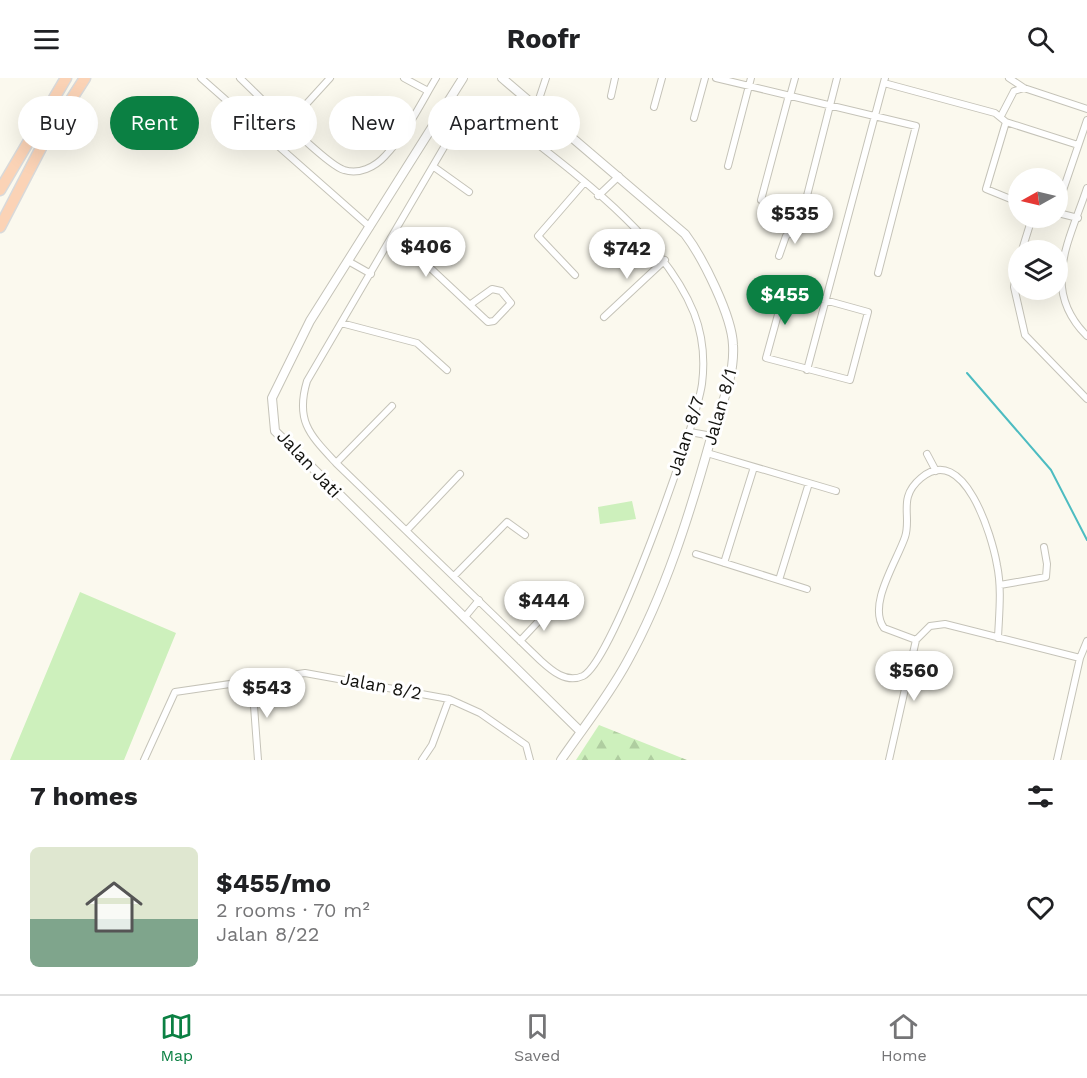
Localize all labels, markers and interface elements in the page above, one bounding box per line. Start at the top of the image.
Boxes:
icon: menu [30,23,63,56]
text: Roofr [507,23,580,55]
icon: search [1024,23,1057,56]
chip: Buy [18,96,98,150]
chip: Rent [110,96,199,150]
chip: Filters [211,96,317,150]
chip: New [329,96,416,150]
chip: Apartment [428,96,580,150]
north arrow [1008,168,1068,228]
map controls [1008,168,1068,300]
pin: $535 [759,194,831,245]
text: $535 [771,201,819,225]
pin: $406 [390,227,462,278]
pin: $742 [591,229,663,280]
text: $406 [401,234,451,258]
text: $742 [603,236,651,260]
button: layers [1008,240,1068,300]
pin: $455 [749,275,821,326]
text: $455 [760,282,810,306]
street label: Jalan 8/1 [699,366,741,448]
street label: Jalan 8/7 [663,394,708,478]
street label: Jalan Jati [273,426,346,502]
pin: $444 [508,581,580,632]
text: $444 [518,588,570,612]
pin: $560 [878,651,950,702]
text: $560 [889,658,939,682]
street label: Jalan 8/2 [339,667,424,704]
pin: $543 [231,668,303,719]
text: $543 [242,675,292,699]
icon: filters [1024,780,1057,813]
text: 7 homes [30,781,138,811]
text: $455/mo [216,868,331,898]
icon: home [78,871,150,943]
icon: heart [1024,891,1057,924]
text: 2 rooms · 70 m² [216,898,370,922]
text: Jalan 8/22 [216,922,319,946]
tab: Map [160,1010,193,1065]
tab: Saved [514,1010,560,1065]
tab: Home [881,1010,927,1065]

